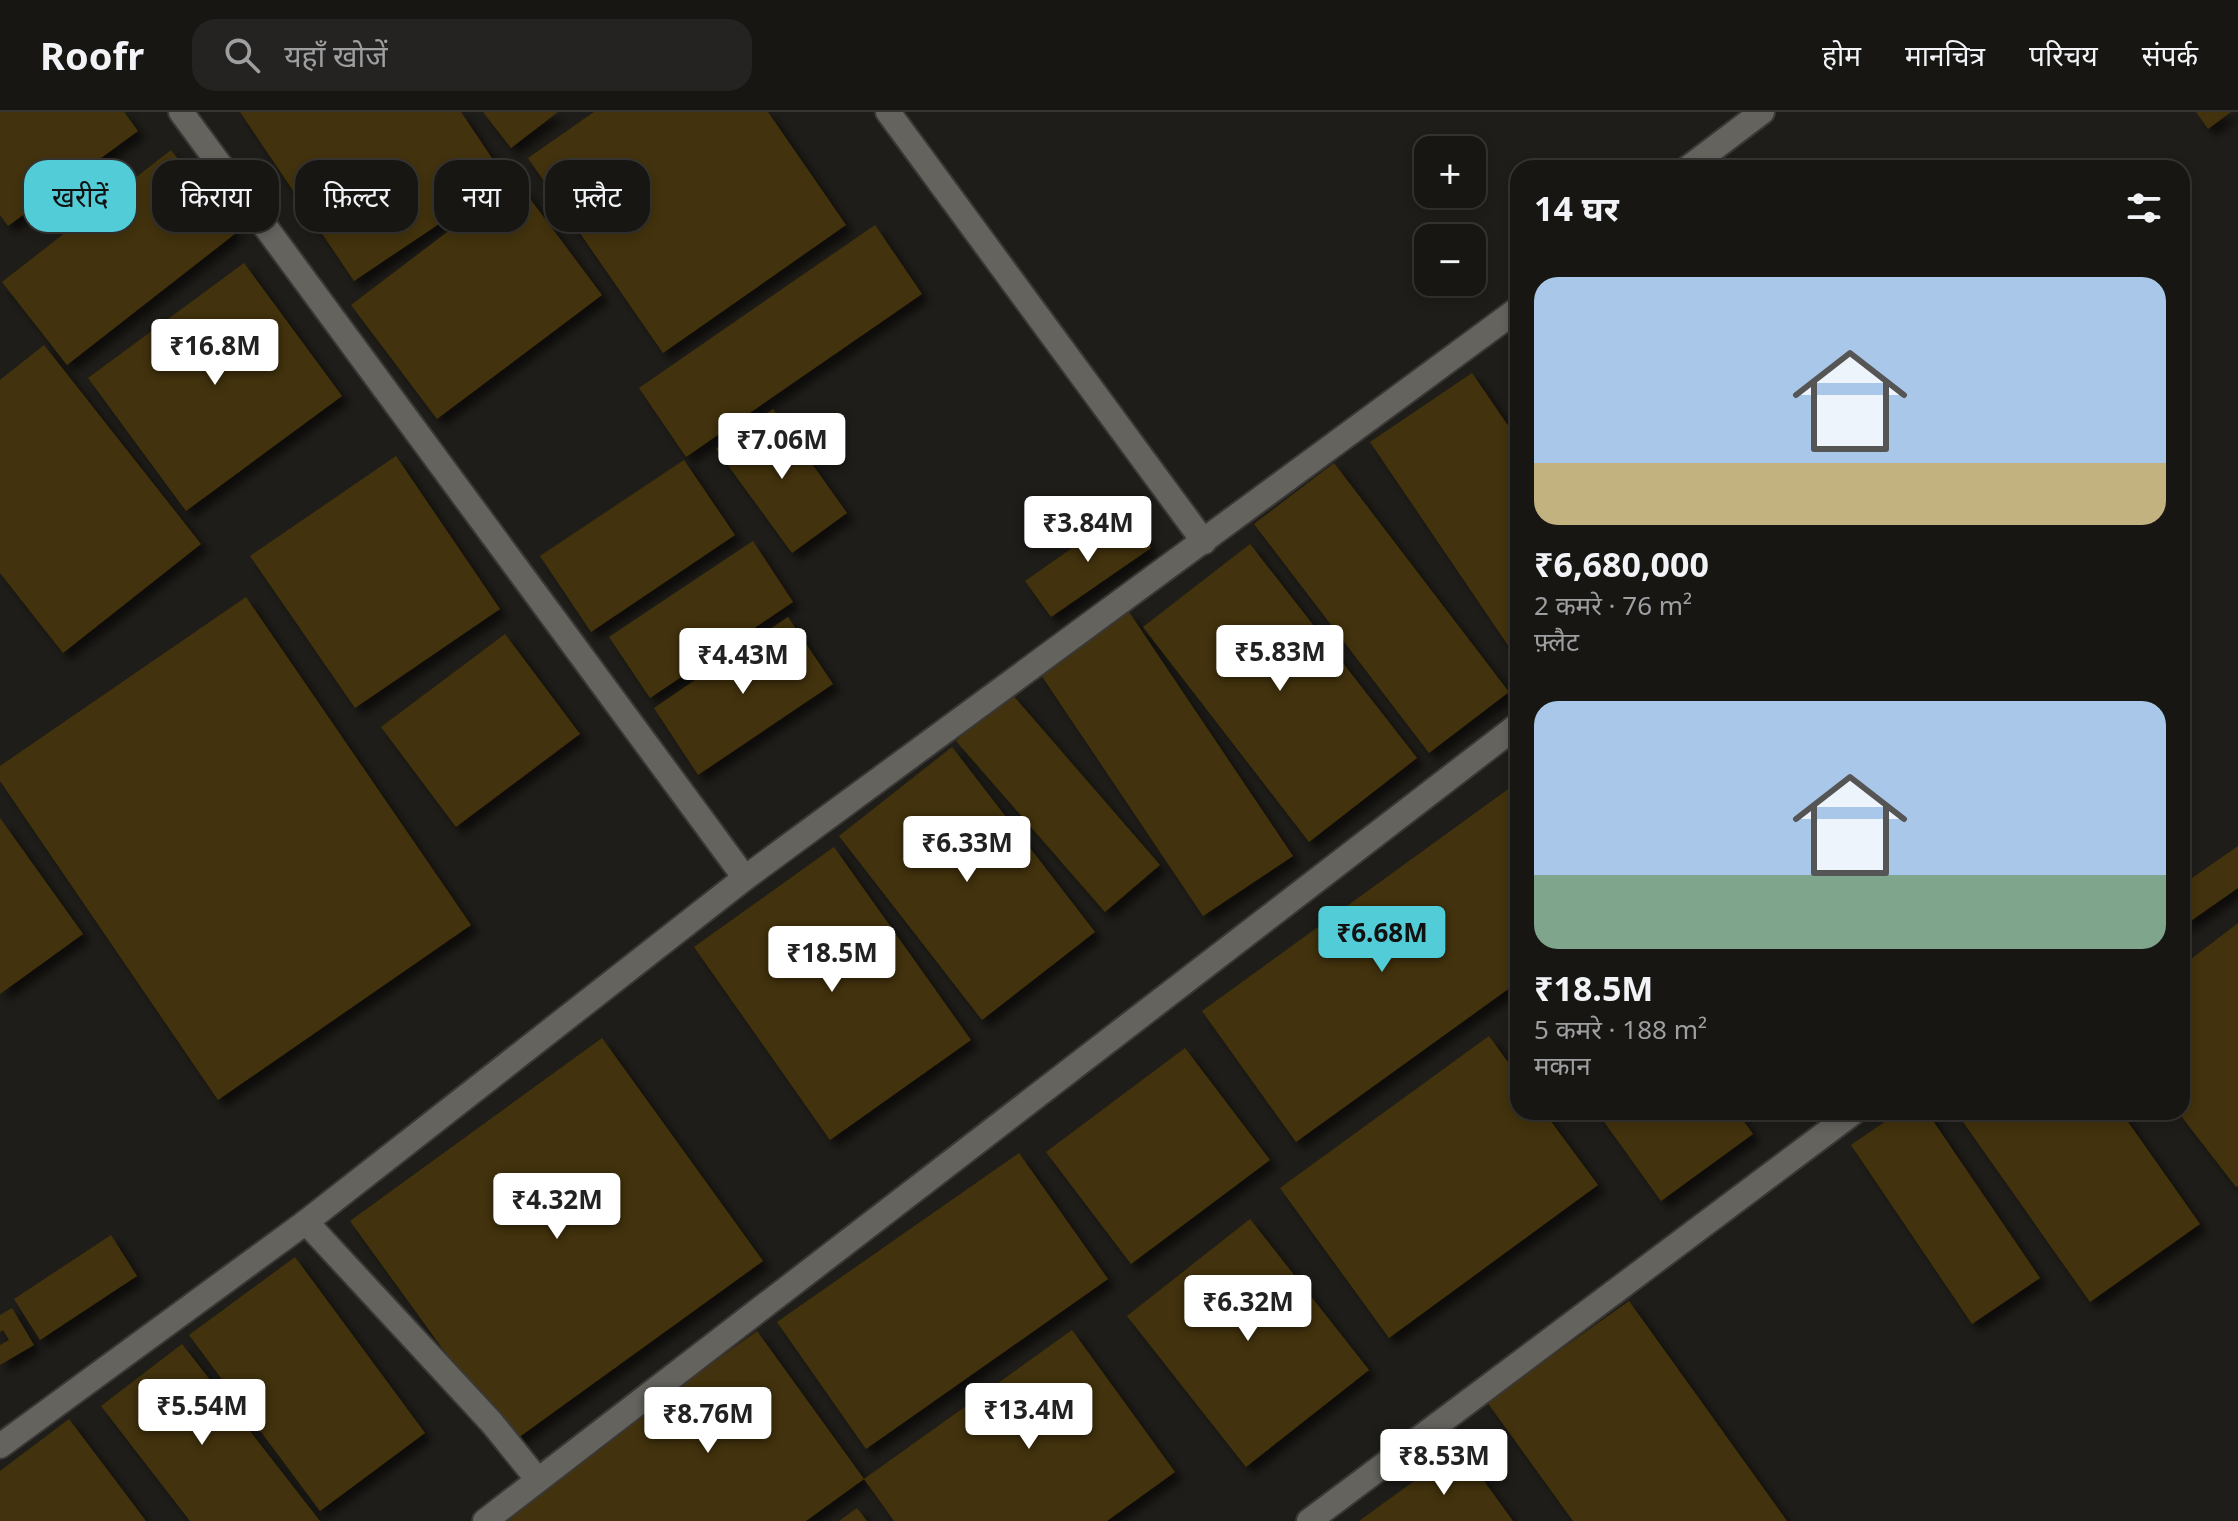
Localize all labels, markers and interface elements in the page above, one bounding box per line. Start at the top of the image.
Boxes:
search box [192,19,752,91]
text: Roofr [40,29,144,81]
icon: search [220,33,264,77]
text: यहाँ खोजें [284,35,388,76]
text: होम [1822,36,1861,74]
text: मानचित्र [1905,36,1985,74]
text: परिचय [2029,36,2098,74]
text: संपर्क [2142,36,2198,74]
map controls [1414,136,1486,296]
button: + [1414,136,1486,208]
chip: खरीदें [24,160,136,232]
chip: किराया [152,160,279,232]
chip: फ़िल्टर [295,160,418,232]
chip: नया [434,160,529,232]
chip: फ़्लैट [545,160,650,232]
text: 14 घर [1534,185,1619,231]
icon: filters [2122,186,2166,230]
button: − [1414,224,1486,296]
pin: ₹16.8M [150,319,280,387]
text: ₹16.8M [169,327,261,363]
icon: home [1778,329,1922,473]
pin: ₹7.06M [717,413,847,481]
text: ₹7.06M [736,421,828,457]
pin: ₹3.84M [1023,496,1153,564]
text: ₹3.84M [1042,504,1134,540]
text: ₹6,680,000 [1534,541,1709,587]
text: 2 कमरे · 76 m² [1534,587,1692,623]
text: फ़्लैट [1534,623,1579,659]
pin: ₹5.83M [1215,625,1345,693]
pin: ₹4.43M [678,628,808,696]
text: ₹5.83M [1234,633,1326,669]
text: ₹4.43M [697,636,789,672]
icon: home [1778,753,1922,897]
pin: ₹6.33M [902,816,1032,884]
text: ₹6.33M [921,824,1013,860]
pin: ₹6.68M [1317,906,1447,974]
text: ₹6.68M [1336,914,1428,950]
pin: ₹18.5M [767,926,897,994]
text: ₹18.5M [786,934,878,970]
text: ₹18.5M [1534,965,1653,1011]
text: 5 कमरे · 188 m² [1534,1011,1707,1047]
text: मकान [1534,1047,1591,1083]
pin: ₹4.32M [492,1173,622,1241]
text: ₹4.32M [511,1181,603,1217]
pin: ₹6.32M [1183,1275,1313,1343]
text: ₹6.32M [1202,1283,1294,1319]
pin: ₹5.54M [137,1379,267,1447]
pin: ₹13.4M [964,1383,1094,1451]
text: ₹5.54M [156,1387,248,1423]
pin: ₹8.76M [643,1387,773,1455]
text: ₹13.4M [983,1391,1075,1427]
text: ₹8.76M [662,1395,754,1431]
pin: ₹8.53M [1379,1429,1509,1497]
text: ₹8.53M [1398,1437,1490,1473]

